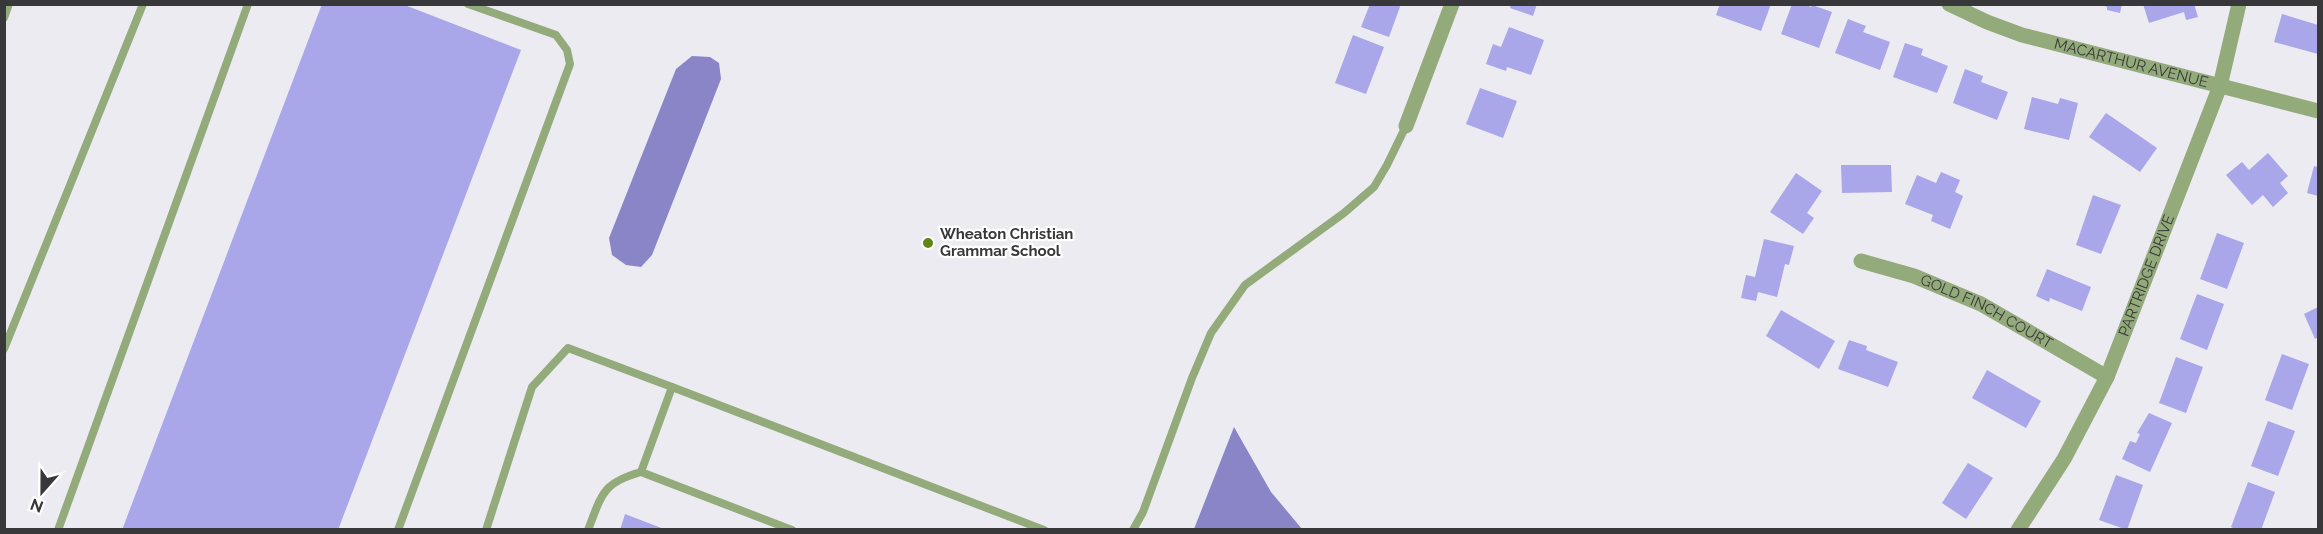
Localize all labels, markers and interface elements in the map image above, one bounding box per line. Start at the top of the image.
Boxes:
street label: MACARTHUR AVENUE [2052,35,2210,91]
street label: PARTRIDGE DRIVE [2115,212,2178,339]
place label: Wheaton Christian Grammar School [940,225,1073,260]
marker: Wheaton Christian Grammar School [921,236,935,250]
street label: GOLD FINCH COURT [1918,271,2056,353]
north arrow [12,462,72,522]
text: N [28,494,46,517]

